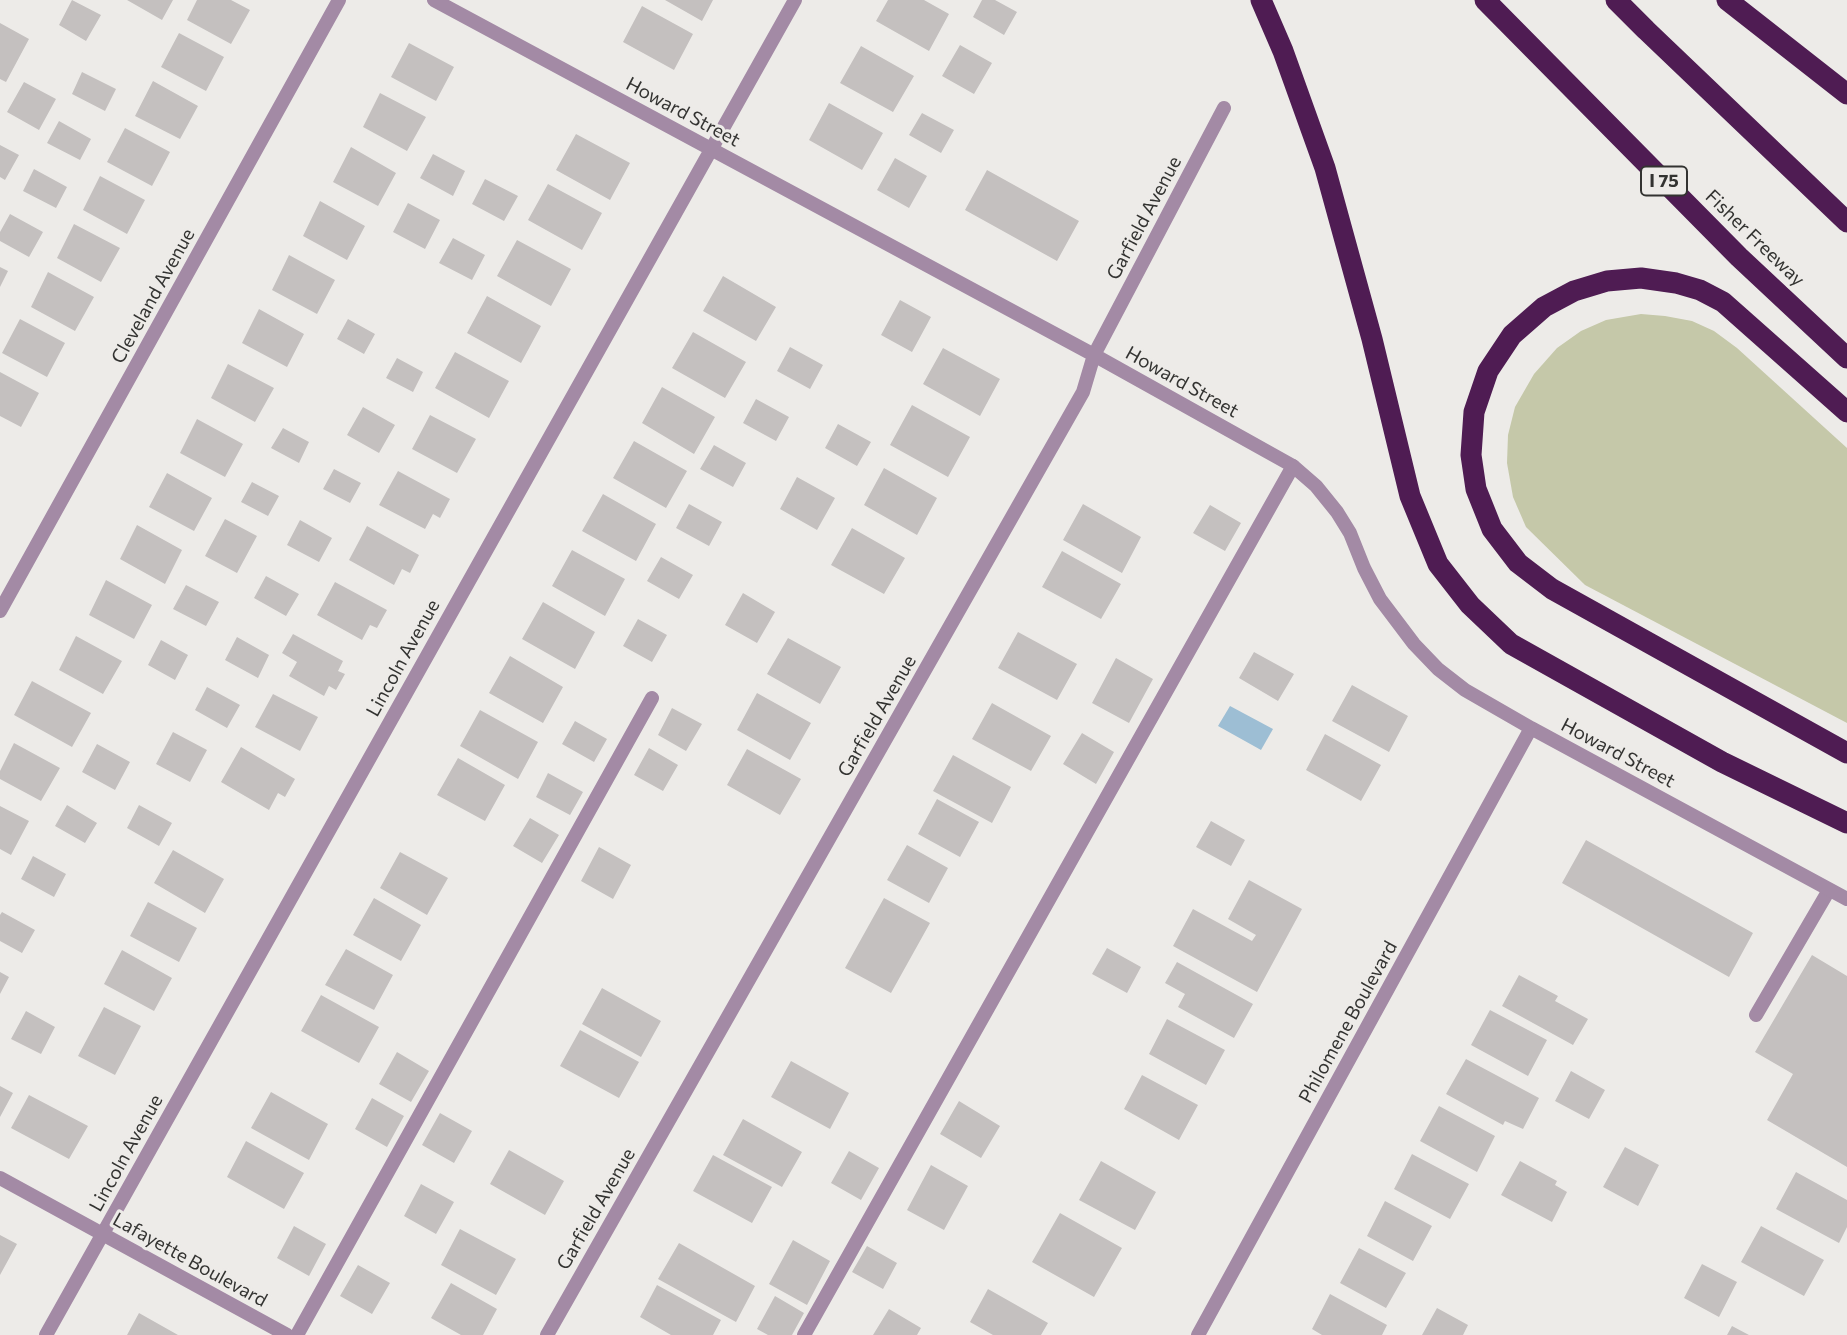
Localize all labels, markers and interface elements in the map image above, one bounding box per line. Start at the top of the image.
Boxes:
street label: Howard Street [622,72,744,152]
street label: Garfield Avenue [1102,152,1186,284]
road number: I 75 [1641,166,1687,196]
street label: Fisher Freeway [1701,185,1809,291]
street label: Cleveland Avenue [107,225,199,367]
street label: Howard Street [1121,342,1243,422]
street label: Lincoln Avenue [361,596,445,720]
street label: Garfield Avenue [833,651,921,781]
street label: Howard Street [1557,713,1679,793]
street label: Philomene Boulevard [1294,937,1402,1107]
street label: Lincoln Avenue [84,1091,168,1215]
street label: Garfield Avenue [552,1144,640,1274]
street label: Lafayette Boulevard [109,1208,271,1312]

